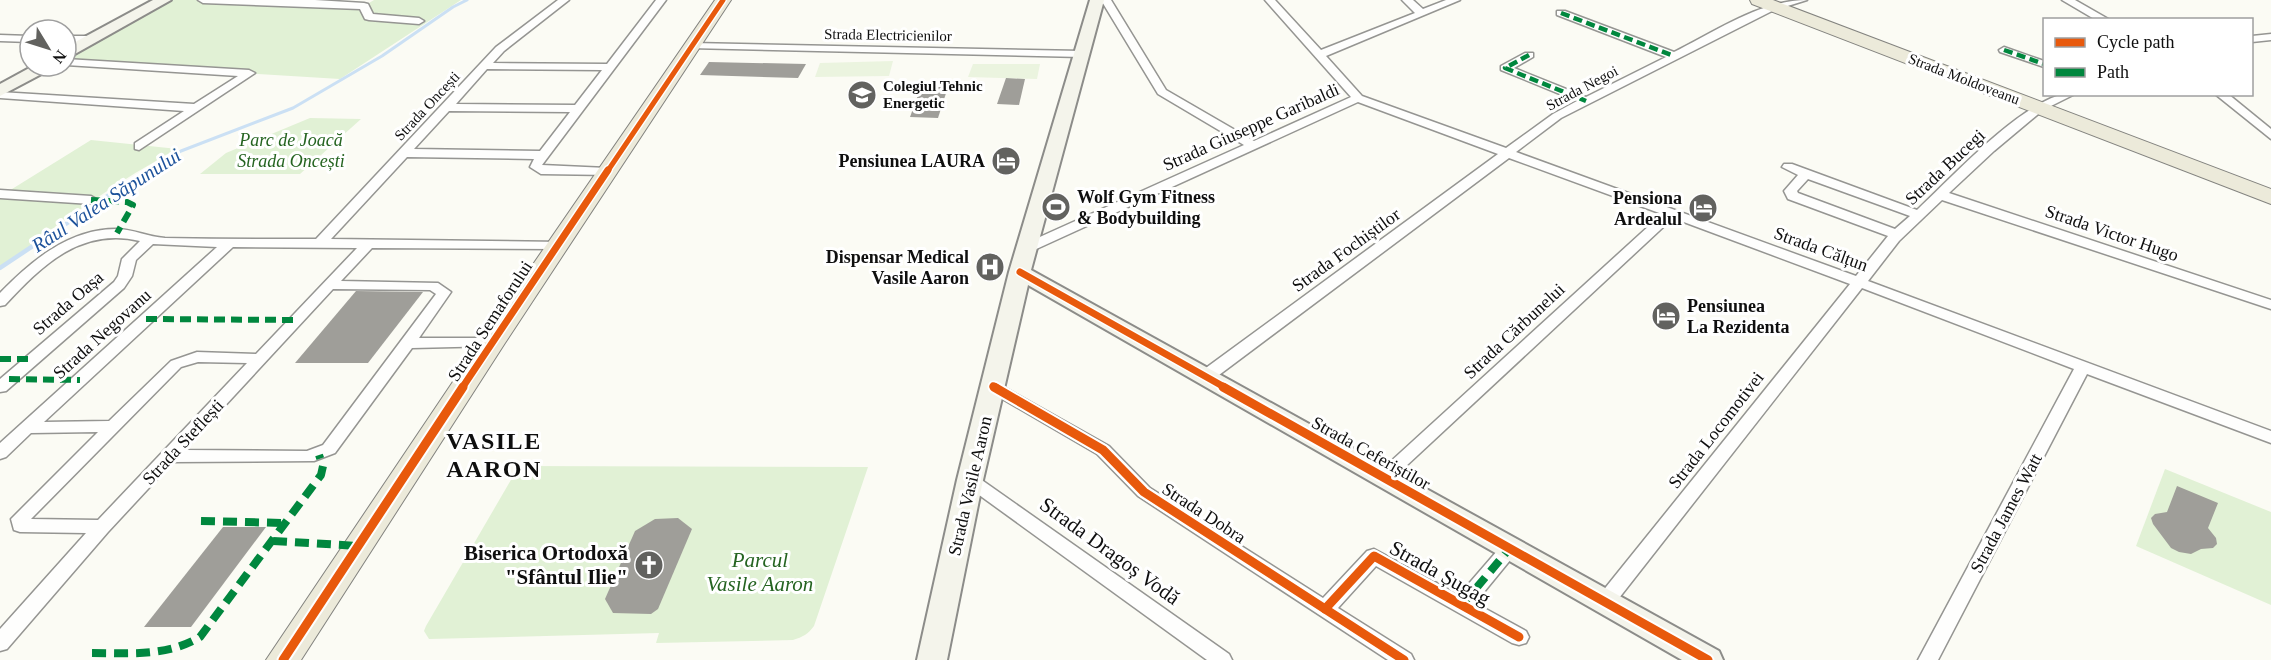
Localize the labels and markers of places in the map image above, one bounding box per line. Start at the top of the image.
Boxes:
place label: Colegiul Tehnic Energetic [883,78,983,111]
school or university icon: Colegiul Tehnic Energetic [846,79,878,111]
hotel icon: Pensiunea LAURA [990,145,1022,177]
place label: Pensiunea LAURA [838,151,985,171]
place label: Wolf Gym Fitness & Bodybuilding [1077,187,1215,228]
place label: Pensiona Ardealul [1613,188,1682,229]
sports icon: Wolf Gym Fitness & Bodybuilding [1040,191,1072,223]
hotel icon: Pensiona Ardealul [1687,192,1719,224]
place label: Dispensar Medical Vasile Aaron [826,247,969,288]
hospital icon: Dispensar Medical Vasile Aaron [974,251,1006,283]
place label: Pensiunea La Rezidenta [1687,296,1790,337]
hotel icon: Pensiunea La Rezidenta [1650,300,1682,332]
place label: Biserica Ortodoxă "Sfântul Ilie" [464,541,628,589]
church icon: Biserica Ortodoxă "Sfântul Ilie" [633,549,665,581]

